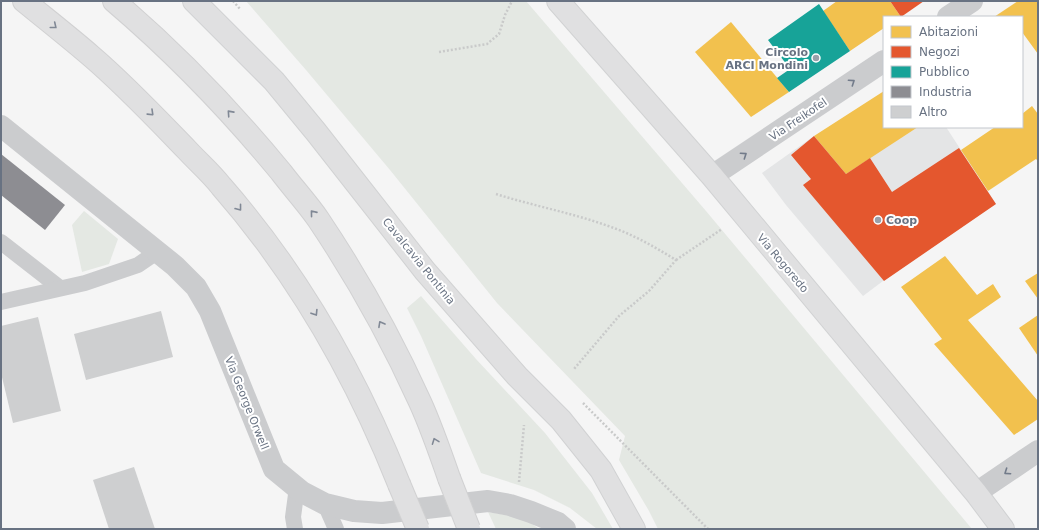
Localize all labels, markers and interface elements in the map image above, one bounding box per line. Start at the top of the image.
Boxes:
legend [883,16,1023,128]
one-way arrow [49,21,57,28]
text: Abitazioni [919,25,978,39]
text: Negozi [919,45,960,59]
place label: Circolo ARCI Mondini [725,46,808,72]
marker: Circolo ARCI Mondini [811,53,821,63]
text: Pubblico [919,65,969,79]
one-way arrow [848,79,855,87]
text: Industria [919,85,972,99]
street label: Via Freikofel [767,95,830,143]
text: Altro [919,105,947,119]
one-way arrow [146,108,154,116]
one-way arrow [227,110,234,118]
one-way arrow [740,152,747,159]
one-way arrow [234,203,241,210]
one-way arrow [311,210,318,217]
place label: Coop [886,214,917,227]
street label: Cavalcavia Pontinia [380,215,457,307]
marker: Coop [873,215,883,225]
street label: Via Rogoredo [754,231,811,296]
one-way arrow [310,309,317,316]
one-way arrow [378,320,385,328]
street label: Via George Orwell [222,355,271,452]
one-way arrow [432,438,440,445]
one-way arrow [1005,468,1012,475]

